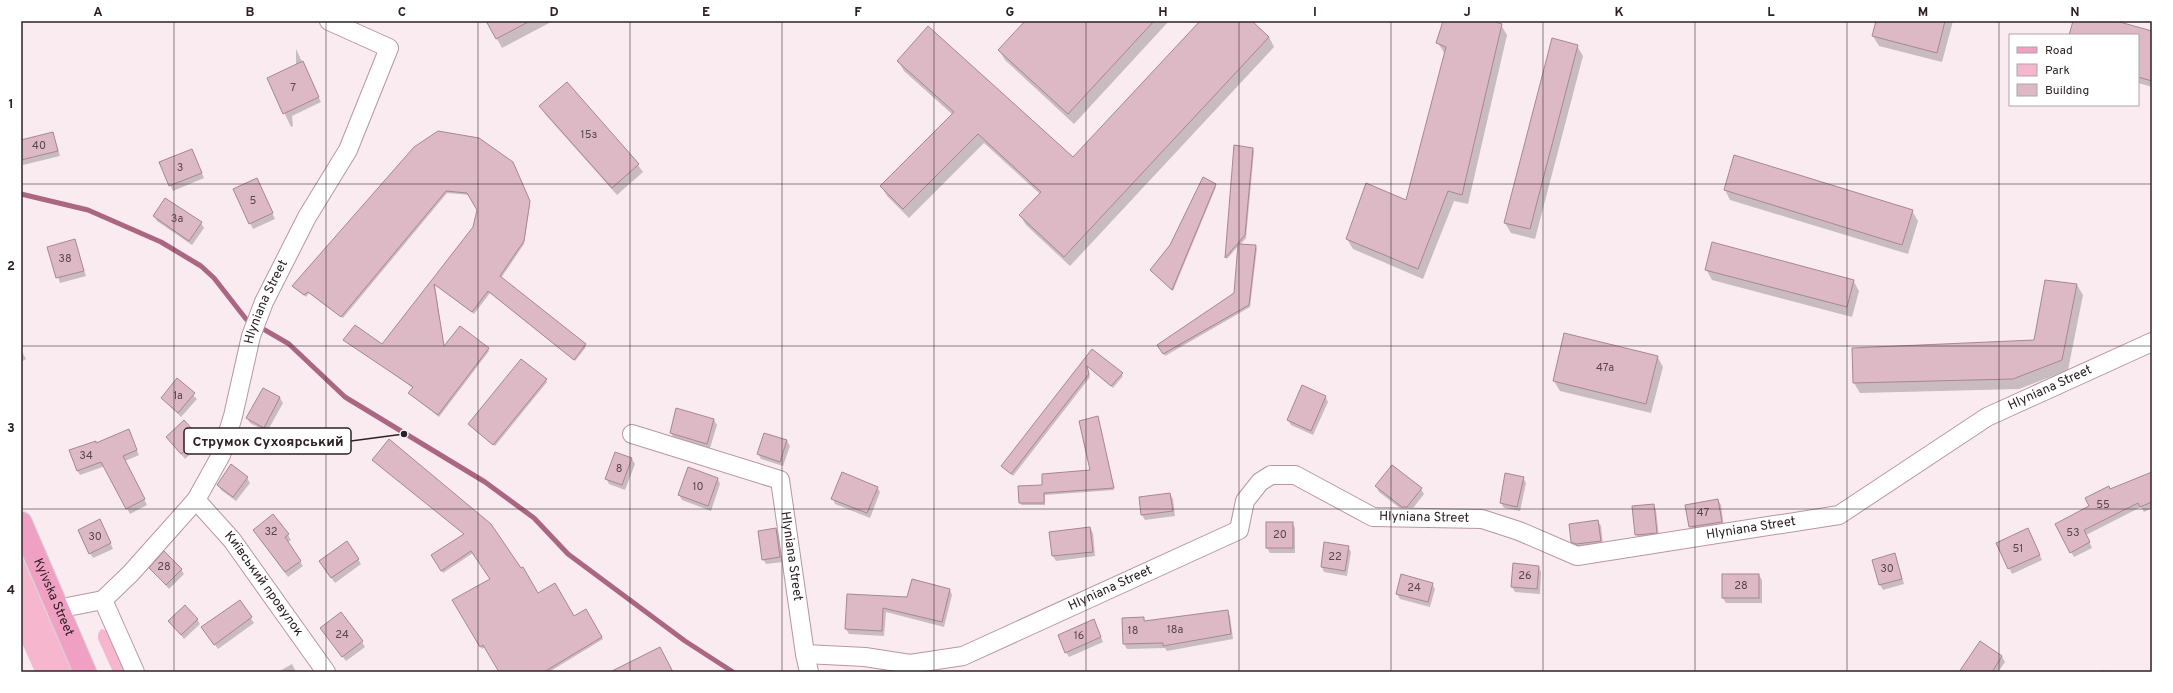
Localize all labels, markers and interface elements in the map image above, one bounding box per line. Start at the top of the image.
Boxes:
text: A [93,5,103,21]
text: B [246,5,255,21]
text: C [398,5,406,21]
text: D [549,5,559,21]
text: E [702,5,710,21]
text: F [854,5,862,21]
text: G [1006,5,1015,21]
text: H [1158,5,1168,21]
text: I [1313,5,1317,21]
text: J [1463,5,1471,21]
text: K [1614,5,1624,21]
text: L [1767,5,1775,21]
text: M [1918,5,1928,21]
text: N [2070,5,2080,21]
legend [2009,34,2139,106]
text: Road [2045,43,2073,59]
text: Park [2045,63,2070,79]
house number: 7 [290,81,296,95]
text: Building [2045,83,2089,99]
text: 1 [8,97,14,113]
house number: 15з [581,128,598,142]
house number: 40 [32,139,46,153]
house number: 3 [177,161,183,175]
house number: 5 [250,194,257,208]
house number: 3а [171,212,183,226]
house number: 38 [58,252,72,266]
street label: Hlyniana Street [241,257,292,346]
text: 2 [7,259,15,275]
house number: 47а [1596,361,1614,375]
street label: Hlyniana Street [2006,362,2095,414]
house number: 1а [173,389,183,403]
text: 3 [7,421,15,437]
callout: Струмок Сухоярський [184,428,351,454]
text: Струмок Сухоярський [192,434,344,451]
house number: 34 [79,449,93,463]
house number: 8 [616,462,622,476]
house number: 10 [692,480,704,494]
house number: 55 [2096,498,2110,512]
house number: 47 [1697,506,1709,520]
street label: Hlyniana Street [1379,509,1470,527]
street label: Hlyniana Street [777,510,805,602]
street label: Hlyniana Street [1705,514,1797,544]
house number: 32 [264,525,278,539]
house number: 53 [2066,526,2080,540]
street label: Київський провулок [220,528,306,640]
house number: 20 [1273,528,1287,542]
house number: 30 [88,530,102,544]
house number: 51 [2013,542,2023,556]
house number: 22 [1328,550,1342,564]
street label: Kyivska Street [29,556,77,639]
house number: 28 [157,560,171,574]
house number: 30 [1880,562,1894,576]
street label: Hlyniana Street [1066,563,1155,615]
house number: 26 [1518,569,1532,583]
house number: 28 [1734,579,1748,593]
house number: 24 [1407,581,1421,595]
text: 4 [7,583,15,599]
house number: 18а [1167,623,1184,637]
house number: 18 [1128,624,1138,638]
house number: 24 [335,628,349,642]
house number: 16 [1074,629,1084,643]

